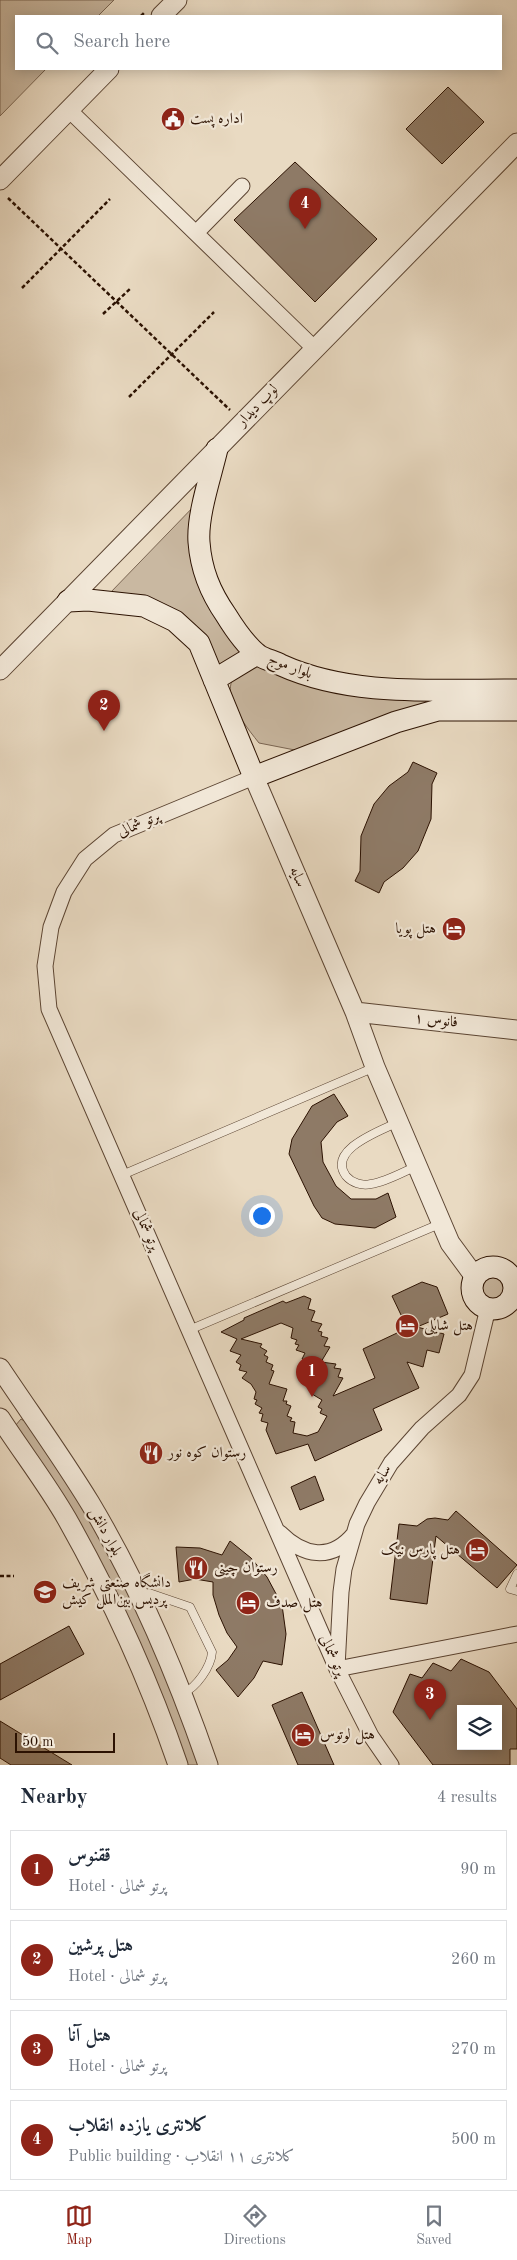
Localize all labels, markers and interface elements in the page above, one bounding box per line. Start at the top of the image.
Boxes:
search box [15,15,502,70]
icon: search [33,29,61,57]
text: Search here [73,33,170,52]
public building icon: اداره پست [160,106,186,132]
place label: اداره پست [190,112,243,128]
pin: 4 [289,188,321,229]
street label: لوپ دیدار [233,382,282,432]
street label: بلوار موج [264,652,314,686]
pin: 2 [88,690,120,731]
street label: پرتو شمالی [116,809,164,841]
street label: سایه [286,865,308,889]
hotel icon: هتل پویا [441,916,467,942]
place label: هتل پویا [396,922,436,939]
street label: فانوس ۱ [413,1011,459,1031]
your location [249,1203,275,1229]
street label: پرتو شمالی [129,1207,162,1255]
hotel icon: هتل شایلی [394,1313,420,1339]
place label: هتل شایلی [424,1319,473,1336]
pin: 1 [296,1356,328,1397]
restaurant icon: رستوان کوه نور [138,1440,164,1466]
place label: رستوان کوه نور [166,1445,246,1461]
street label: سایه [371,1462,395,1488]
street label: بلوار دانش [85,1505,124,1559]
hotel icon: هتل پارس نیک [464,1537,490,1563]
place label: هتل پارس نیک [381,1541,460,1560]
restaurant icon: رستوان چینی [183,1555,209,1581]
place label: رستوان چینی [214,1561,278,1578]
place label: دانشگاه صنعتی شریف پردیس بین‌الملل کیش [62,1572,171,1609]
school or university icon: دانشگاه صنعتی شریف پردیس بین‌الملل کیش [32,1579,58,1605]
hotel icon: هتل صدف [235,1590,261,1616]
place label: هتل صدف [266,1596,323,1613]
street label: پرتو شمالی [315,1633,348,1681]
pin: 3 [414,1679,446,1720]
map controls [457,1705,502,1750]
button: layers [457,1705,502,1750]
hotel icon: هتل لوتوس [290,1722,316,1748]
place label: هتل لوتوس [320,1728,375,1745]
scale bar [15,1730,115,1753]
text: 50 m [22,1735,53,1749]
text: Nearby [20,1787,88,1808]
text: 4 results [437,1790,497,1806]
text: ققنوس [68,1847,111,1866]
text: 1 [32,1862,42,1878]
text: 90 m [460,1862,496,1878]
text: Hotel · پرتو شمالی [68,1879,166,1895]
text: هتل پرشین [68,1937,133,1956]
text: 2 [32,1952,42,1968]
text: 260 m [451,1952,496,1968]
text: Hotel · پرتو شمالی [68,1969,166,1985]
text: هتل آنا [68,2027,111,2046]
text: 3 [32,2042,42,2058]
text: 270 m [451,2042,496,2058]
text: Hotel · پرتو شمالی [68,2059,166,2075]
text: کلانتری یازده انقلاب [68,2117,208,2136]
text: 4 [32,2132,42,2148]
text: 500 m [451,2132,496,2148]
text: Public building · کلانتری ۱۱ انقلاب [68,2149,295,2165]
tab: Map [65,2202,93,2249]
tab: Directions [224,2202,286,2249]
tab: Saved [416,2202,452,2249]

